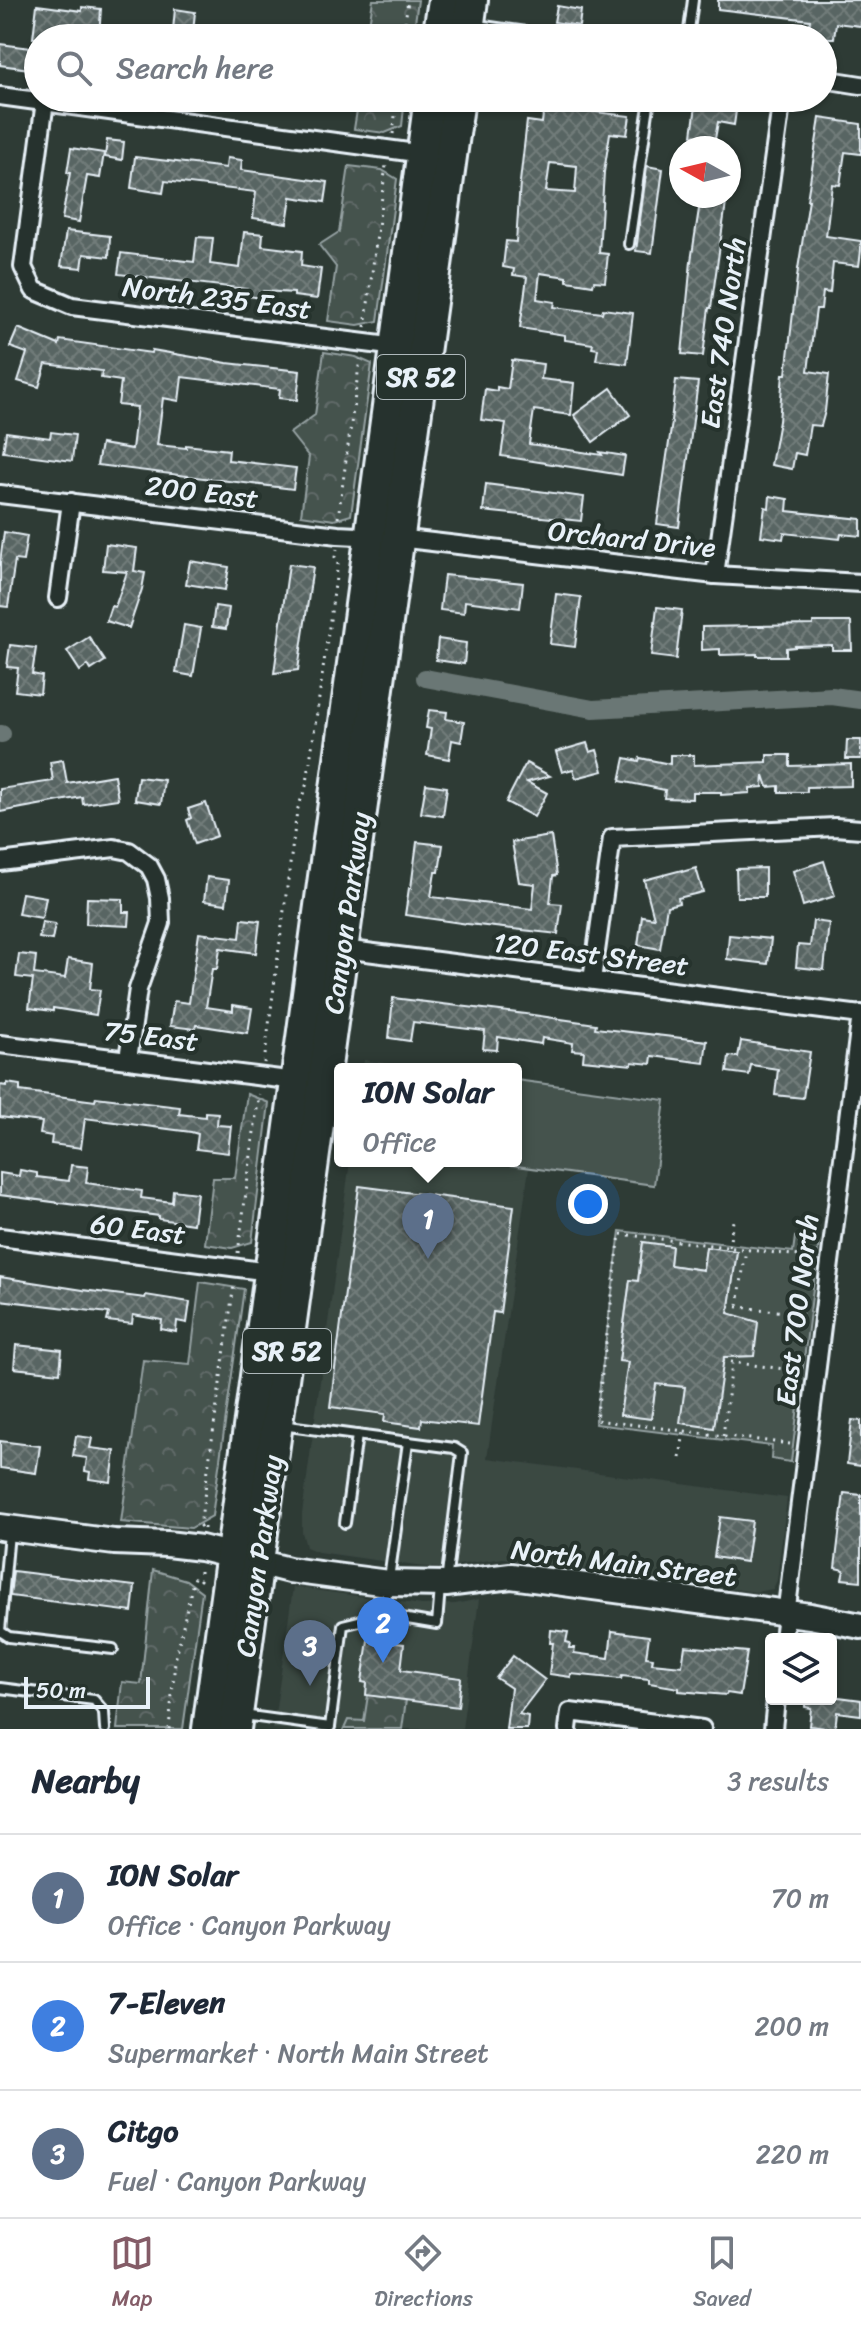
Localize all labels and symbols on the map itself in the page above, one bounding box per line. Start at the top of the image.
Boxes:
north arrow [669,136,741,208]
street label: East 740 North [685,234,761,432]
street label: North 235 East [120,262,314,334]
road number: SR 52 [377,355,465,399]
street label: 200 East [143,461,261,523]
street label: Orchard Drive [546,506,718,572]
street label: Canyon Parkway [309,809,385,1017]
street label: 120 East Street [490,918,692,990]
street label: 75 East [101,1006,201,1066]
your location [568,1184,608,1224]
pin: 1 [402,1193,454,1259]
street label: 60 East [88,1199,188,1259]
street label: East 700 North [761,1211,833,1409]
road number: SR 52 [243,1329,331,1373]
street label: Canyon Parkway [221,1452,297,1660]
street label: North Main Street [508,1525,740,1601]
pin: 2 [357,1597,409,1663]
pin: 3 [284,1620,336,1686]
scale bar [24,1673,150,1709]

